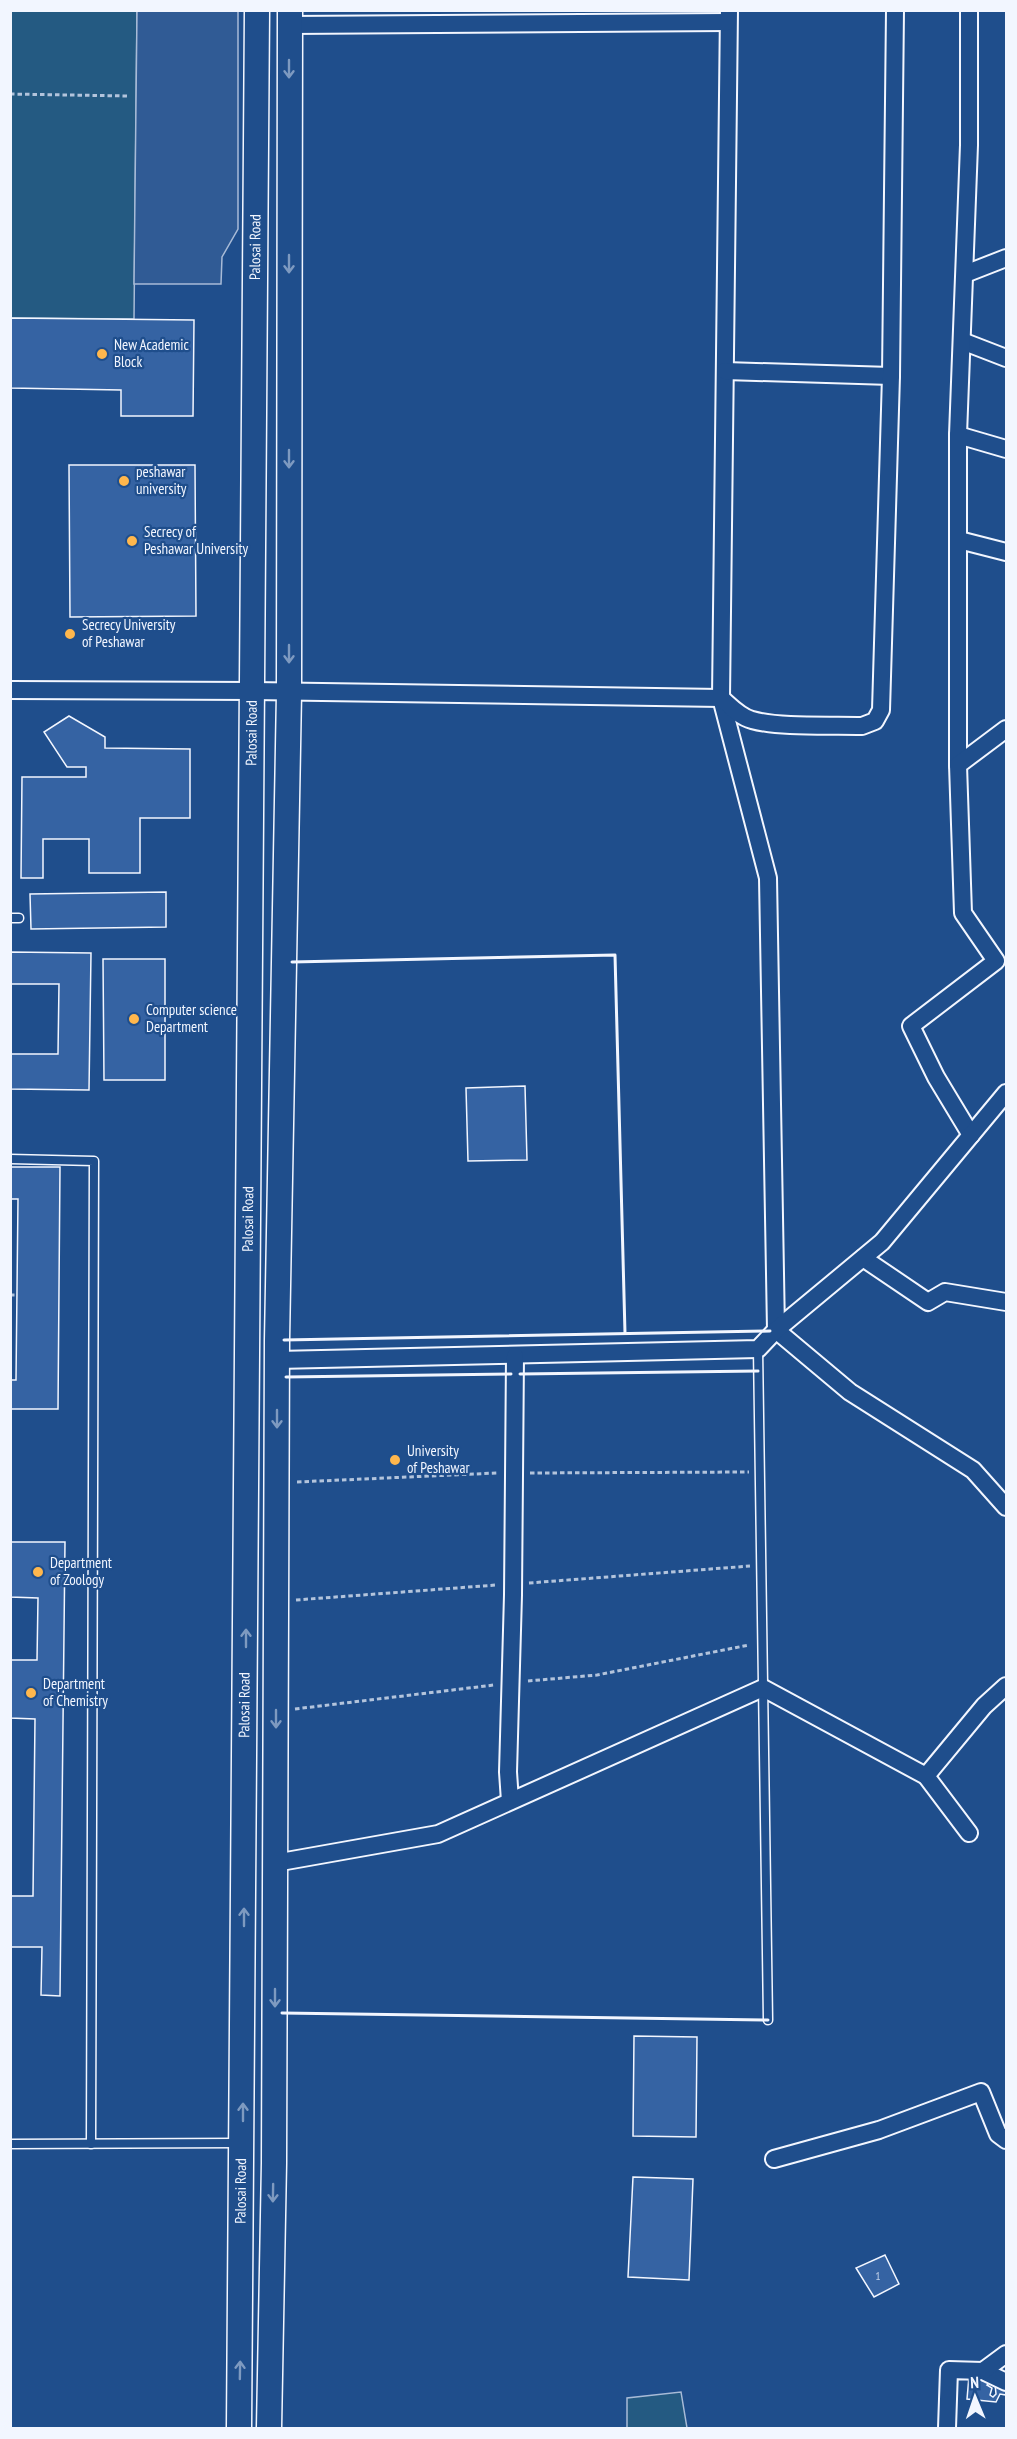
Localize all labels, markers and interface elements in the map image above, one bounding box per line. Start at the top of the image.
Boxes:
one-way arrow [283,58,295,78]
street label: Palosai Road [245,214,264,280]
one-way arrow [283,253,295,273]
place label: New Academic Block [114,335,189,371]
marker: New Academic Block [95,347,109,361]
one-way arrow [283,448,295,468]
place label: peshawar university [136,462,187,498]
marker: peshawar university [117,474,131,488]
place label: Secrecy of Peshawar University [144,522,248,558]
marker: Secrecy of Peshawar University [125,534,139,548]
place label: Secrecy University of Peshawar [82,615,176,651]
marker: Secrecy University of Peshawar [63,627,77,641]
one-way arrow [283,643,295,663]
street label: Palosai Road [241,700,261,766]
place label: Computer science Department [146,1000,237,1036]
marker: Computer science Department [127,1012,141,1026]
street label: Palosai Road [238,1186,257,1252]
one-way arrow [271,1408,283,1428]
place label: University of Peshawar [407,1441,470,1477]
marker: University of Peshawar [388,1453,402,1467]
place label: Department of Zoology [50,1553,112,1589]
marker: Department of Zoology [31,1565,45,1579]
one-way arrow [240,1629,251,1649]
street label: Palosai Road [234,1672,254,1738]
place label: Department of Chemistry [43,1674,108,1710]
marker: Department of Chemistry [24,1686,38,1700]
one-way arrow [270,1708,282,1728]
one-way arrow [238,1908,250,1928]
one-way arrow [269,1987,281,2007]
one-way arrow [237,2103,249,2123]
street label: Palosai Road [231,2158,250,2224]
one-way arrow [268,2182,279,2202]
house number: 1 [875,2268,881,2283]
one-way arrow [234,2361,246,2381]
north arrow [945,2367,1005,2427]
text: N [970,2372,979,2392]

